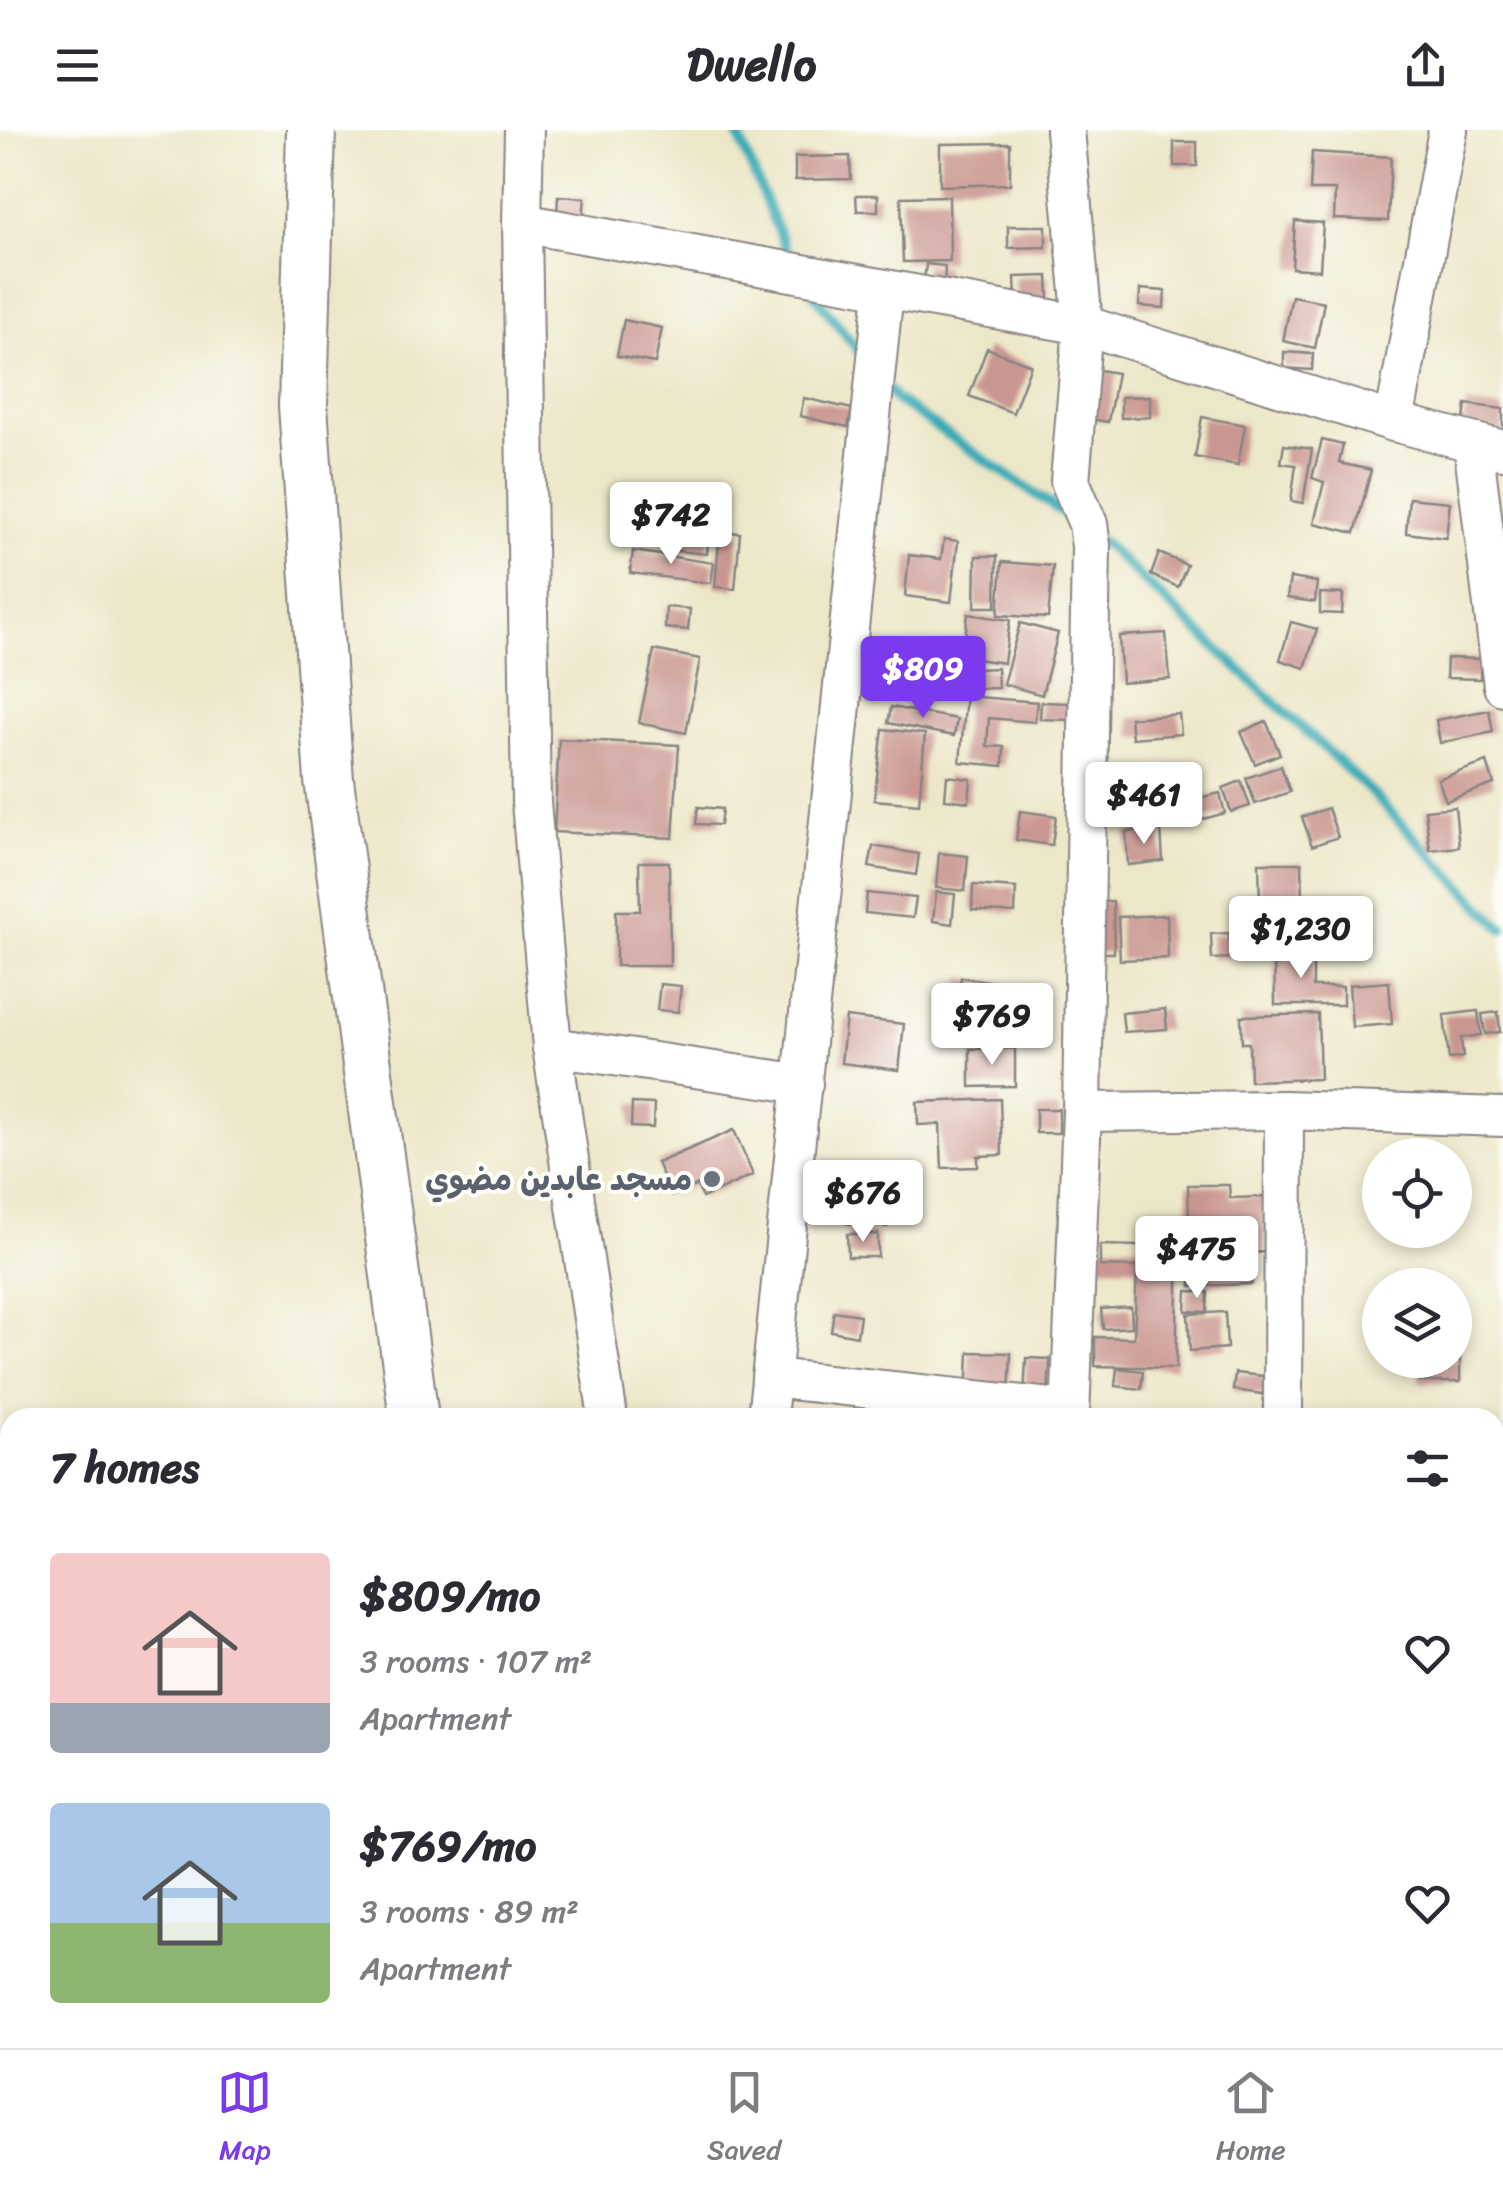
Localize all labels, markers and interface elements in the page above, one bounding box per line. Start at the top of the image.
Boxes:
text: Dwello [687,25,816,105]
icon: menu [50,38,105,93]
icon: share [1398,38,1453,93]
pin: $742 [612,482,730,567]
text: $742 [632,486,710,543]
pin: $809 [864,636,982,721]
text: $809 [883,640,963,697]
pin: $461 [1085,762,1203,847]
text: $461 [1107,766,1181,823]
pin: $1,230 [1220,896,1382,981]
text: $1,230 [1251,900,1351,957]
pin: $769 [933,983,1051,1068]
text: $769 [953,987,1031,1044]
map controls [1362,1138,1472,1378]
button: locate [1362,1138,1472,1248]
place label: مسجد عابدين مضوي [425,1151,692,1208]
pin: $676 [804,1160,922,1245]
text: $676 [825,1164,901,1221]
marker: مسجد عابدين مضوي [701,1168,723,1190]
pin: $475 [1138,1216,1256,1301]
text: $475 [1157,1220,1237,1277]
button: layers [1362,1268,1472,1378]
text: 7 homes [50,1431,199,1505]
icon: filters [1400,1441,1455,1496]
text: $809/mo [360,1559,540,1633]
icon: home [130,1593,250,1713]
icon: heart [1400,1626,1455,1681]
text: 3 rooms · 107 m² [360,1633,592,1690]
text: Apartment [360,1690,511,1747]
text: $769/mo [360,1809,536,1883]
icon: home [130,1843,250,1963]
icon: heart [1400,1876,1455,1931]
text: 3 rooms · 89 m² [360,1883,579,1940]
text: Apartment [360,1940,511,1997]
tab: Map [217,2065,272,2174]
tab: Saved [707,2065,781,2174]
tab: Home [1216,2065,1286,2174]

